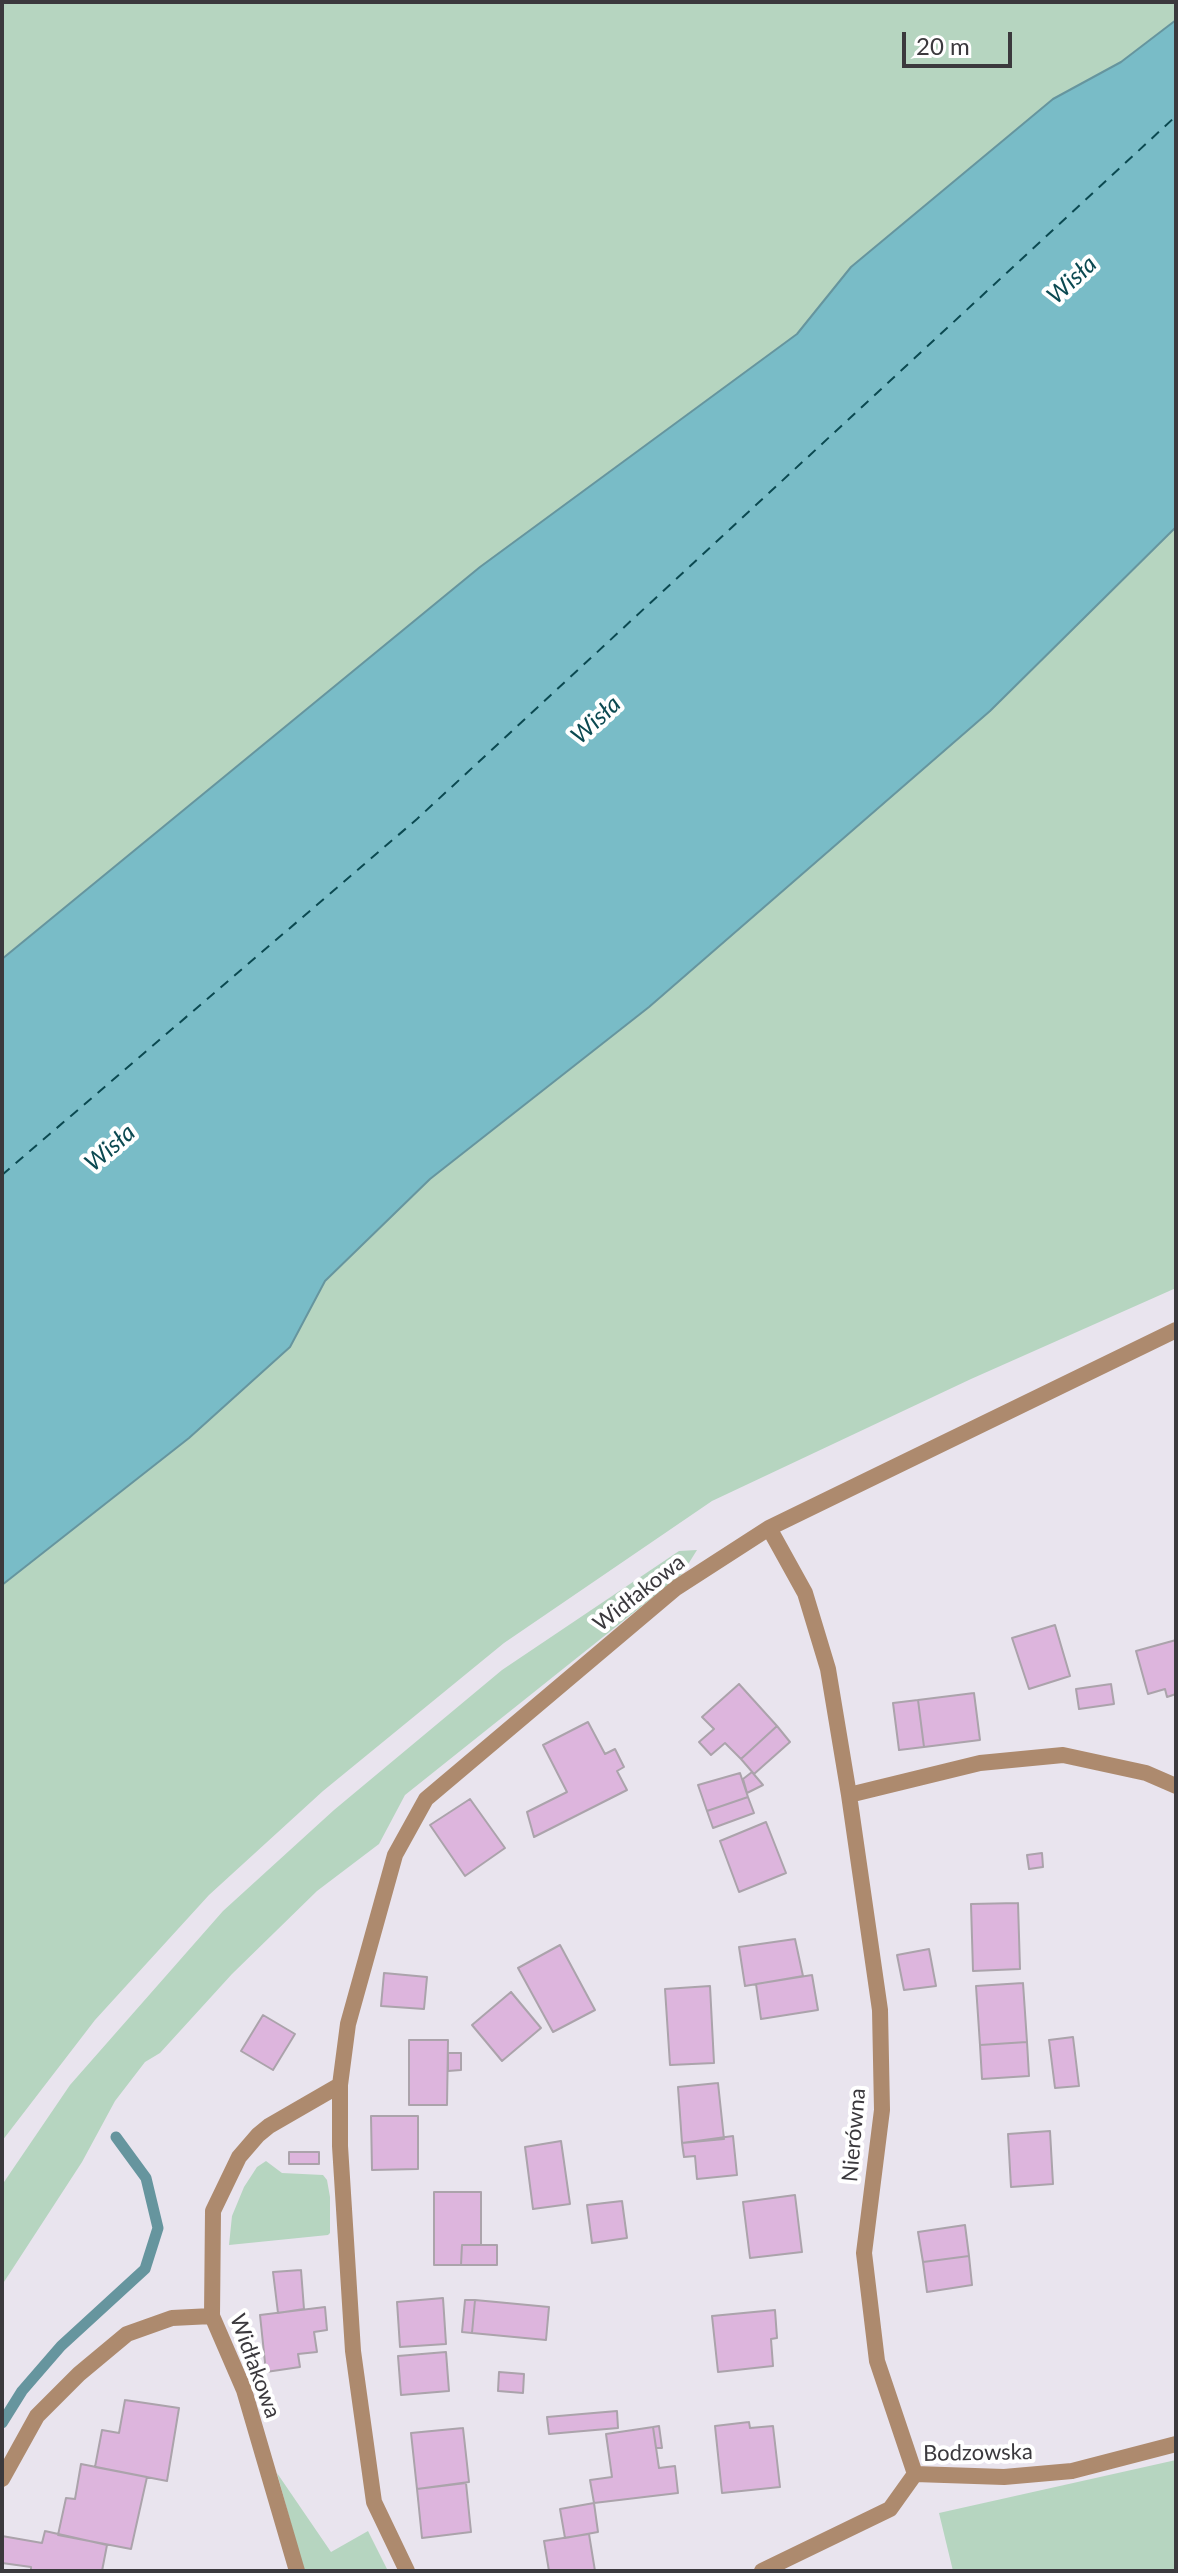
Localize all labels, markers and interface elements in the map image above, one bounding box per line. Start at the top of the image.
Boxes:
scale bar [906,16,1016,66]
text: 20 m [916,31,970,60]
water label: Wisła [1041,250,1103,310]
water label: Wisła [565,690,627,750]
water label: Wisła [79,1118,141,1178]
street label: Widłakowa [588,1549,690,1637]
street label: Nierówna [837,2087,871,2183]
street label: Widłakowa [224,2310,286,2422]
street label: Bodzowska [923,2439,1033,2467]

